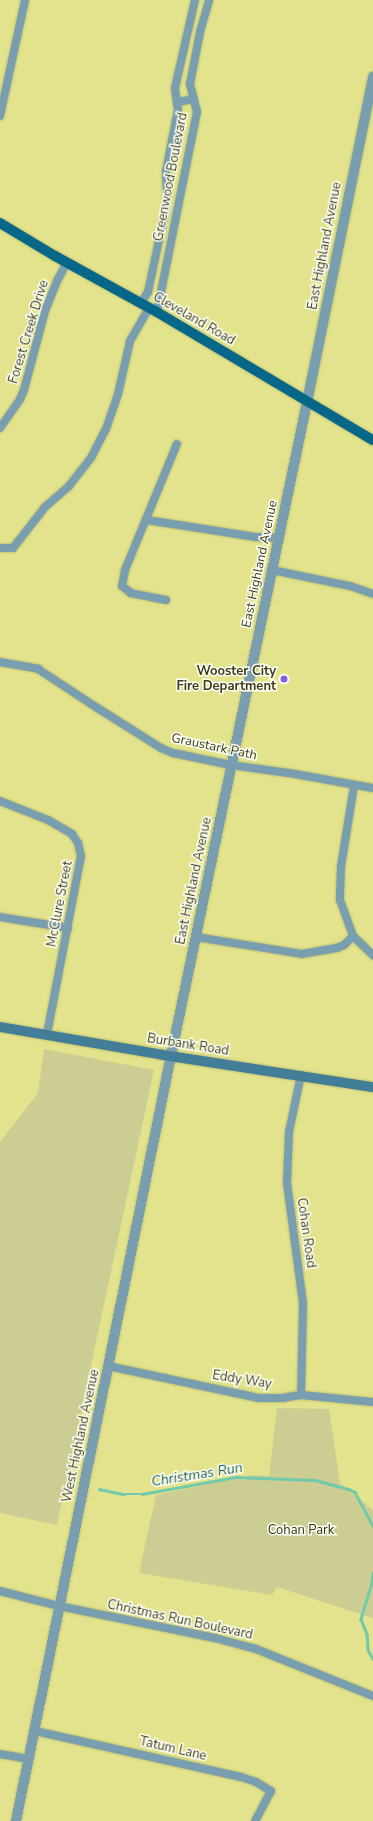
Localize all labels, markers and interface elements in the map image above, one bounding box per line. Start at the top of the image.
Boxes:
street label: Greenwood Boulevard [151,111,191,243]
street label: East Highland Avenue [305,181,345,311]
street label: Forest Creek Drive [6,278,52,386]
street label: Cleveland Road [150,289,238,349]
street label: East Highland Avenue [239,499,281,629]
place label: Wooster City Fire Department [176,664,276,695]
marker: Wooster City Fire Department [279,674,289,684]
street label: Graustark Path [170,730,258,764]
street label: East Highland Avenue [173,816,215,946]
street label: McClure Street [44,860,76,948]
street label: Burbank Road [146,1031,230,1059]
street label: Cohan Road [293,1197,319,1269]
street label: West Highland Avenue [59,1368,103,1504]
street label: Eddy Way [211,1368,273,1392]
water label: Christmas Run [150,1459,244,1491]
park label: Cohan Park [268,1522,334,1538]
street label: Christmas Run Boulevard [106,1597,254,1643]
street label: Tatum Lane [138,1734,208,1764]

